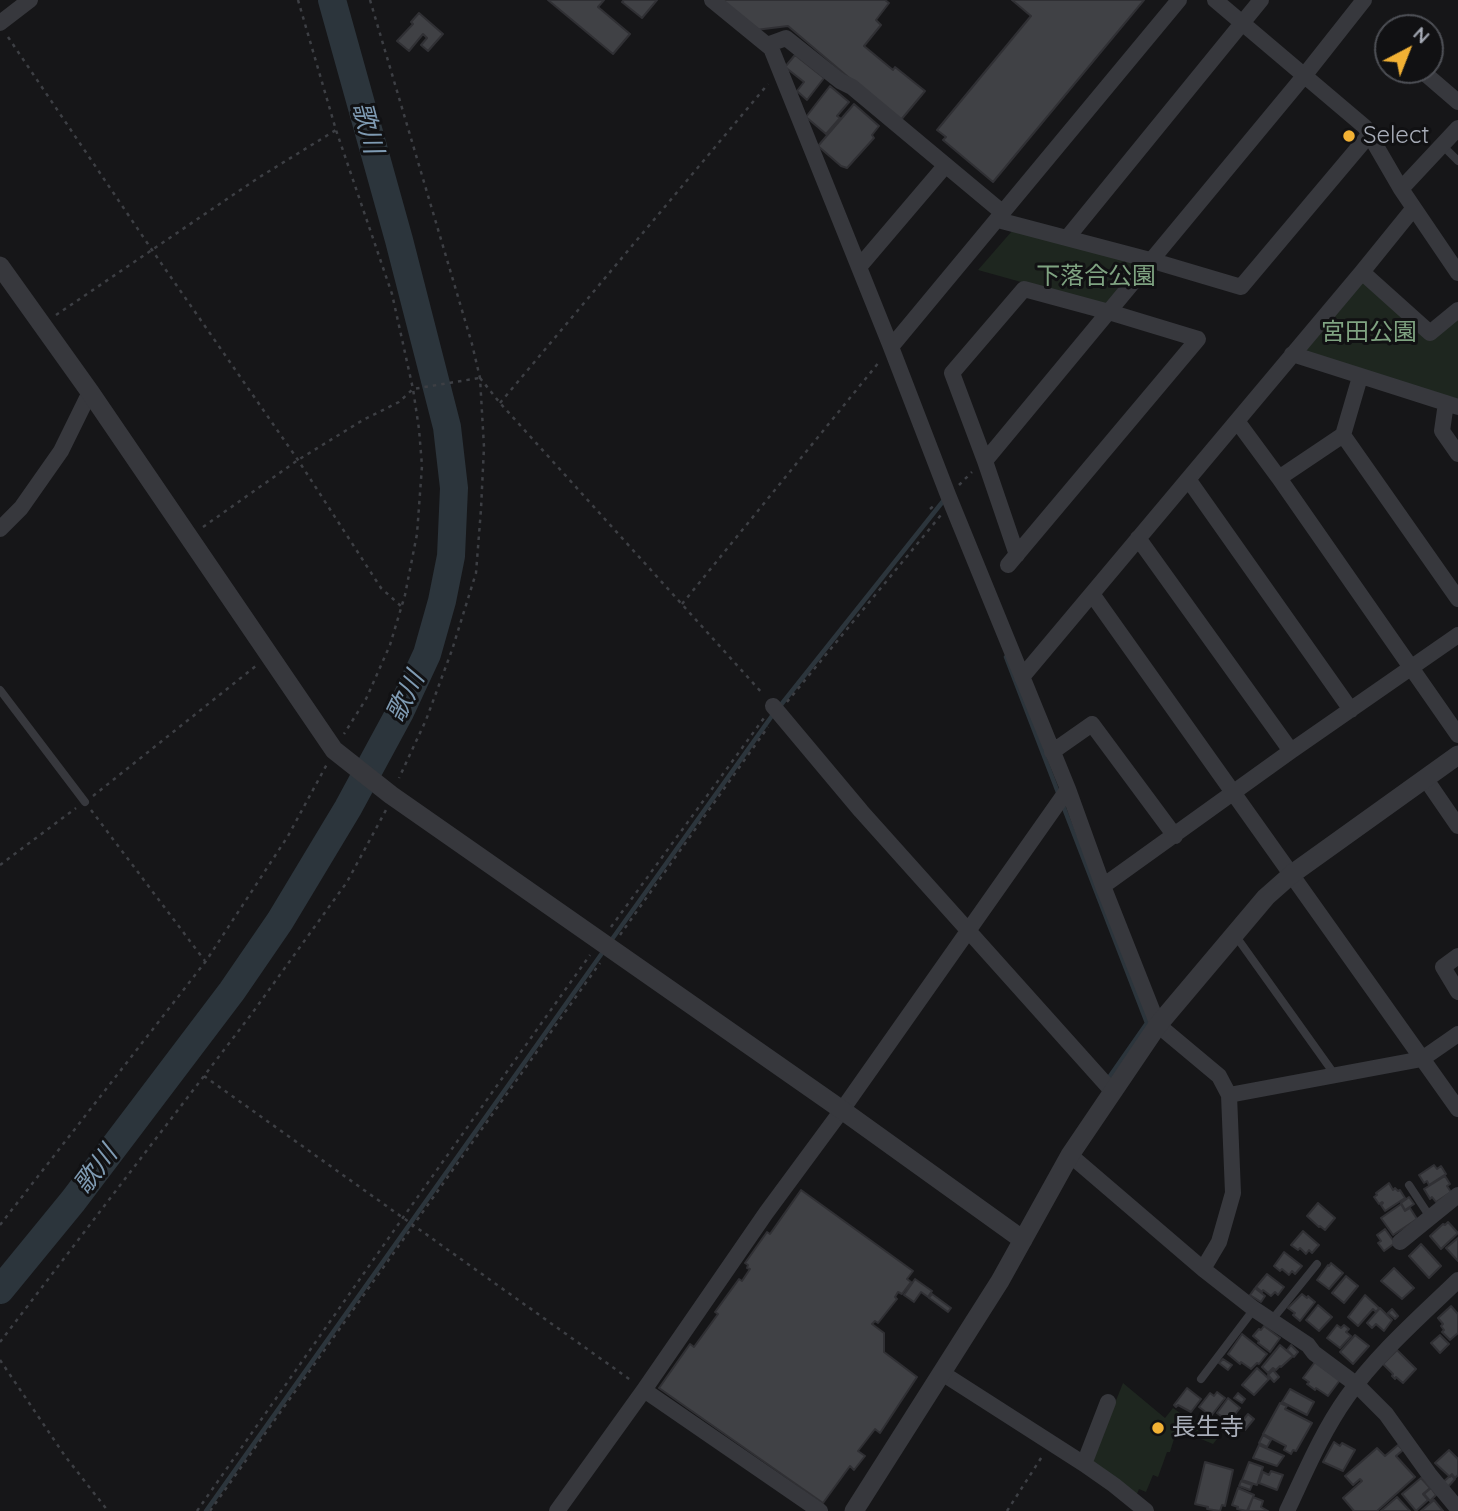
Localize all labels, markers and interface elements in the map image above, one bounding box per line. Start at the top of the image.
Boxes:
north arrow [1374,14,1444,84]
text: N [1408,21,1435,48]
water label: 歌川 [345,99,389,157]
place label: Select [1363,122,1429,150]
marker: Select [1341,128,1357,144]
park label: 下落合公園 [1036,263,1156,291]
park label: 宮田公園 [1321,319,1417,347]
water label: 歌川 [381,667,431,727]
water label: 歌川 [68,1140,124,1200]
place label: 長生寺 [1172,1414,1244,1442]
marker: 長生寺 [1150,1420,1166,1436]

